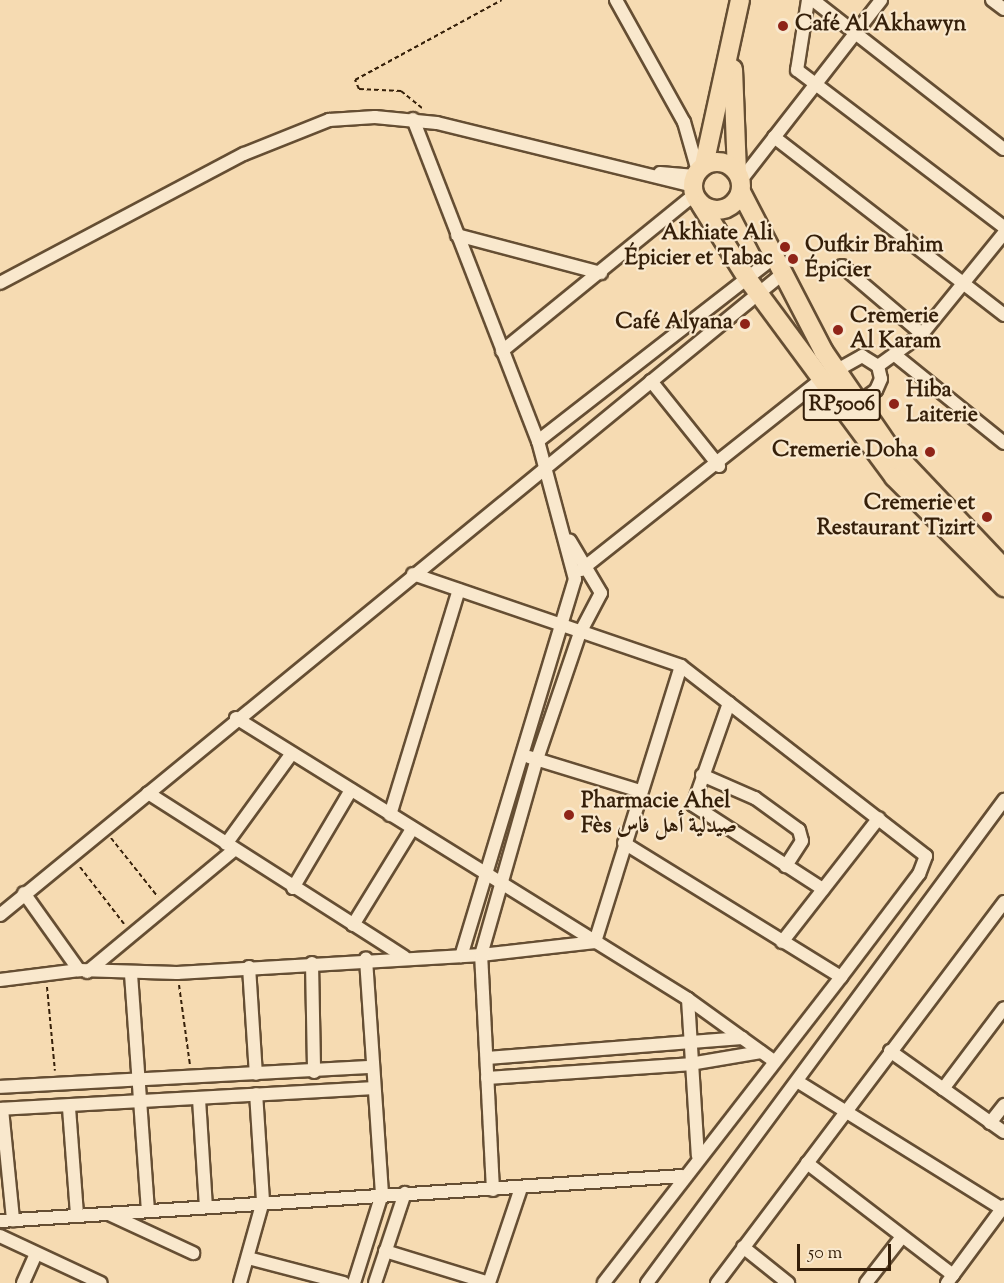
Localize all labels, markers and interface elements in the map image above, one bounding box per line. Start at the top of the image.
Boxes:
place label: Café Al Akhawyn [795,13,966,39]
marker: Café Al Akhawyn [776,19,790,33]
place label: Akhiate Ali Épicier et Tabac [624,221,773,272]
place label: Oufkir Brahim Épicier [805,233,943,284]
marker: Akhiate Ali Épicier et Tabac [778,240,792,254]
marker: Oufkir Brahim Épicier [786,252,800,266]
place label: Cremerie Al Karam [850,304,941,356]
place label: Café Alyana [615,311,733,337]
marker: Café Alyana [738,317,752,331]
marker: Cremerie Al Karam [831,323,845,337]
place label: Hiba Laiterie [906,378,978,430]
road number: RP5006 [802,387,882,423]
marker: Hiba Laiterie [887,397,901,411]
place label: Cremerie Doha [772,439,918,465]
marker: Cremerie Doha [923,445,937,459]
place label: Cremerie et Restaurant Tizirt [817,491,975,542]
marker: Cremerie et Restaurant Tizirt [980,510,994,524]
place label: Pharmacie Ahel Fès صيدلية أهل فاس [581,789,737,840]
marker: Pharmacie Ahel Fès صيدلية أهل فاس [562,808,576,822]
scale bar [800,1232,894,1270]
text: 50 m [808,1241,842,1267]

